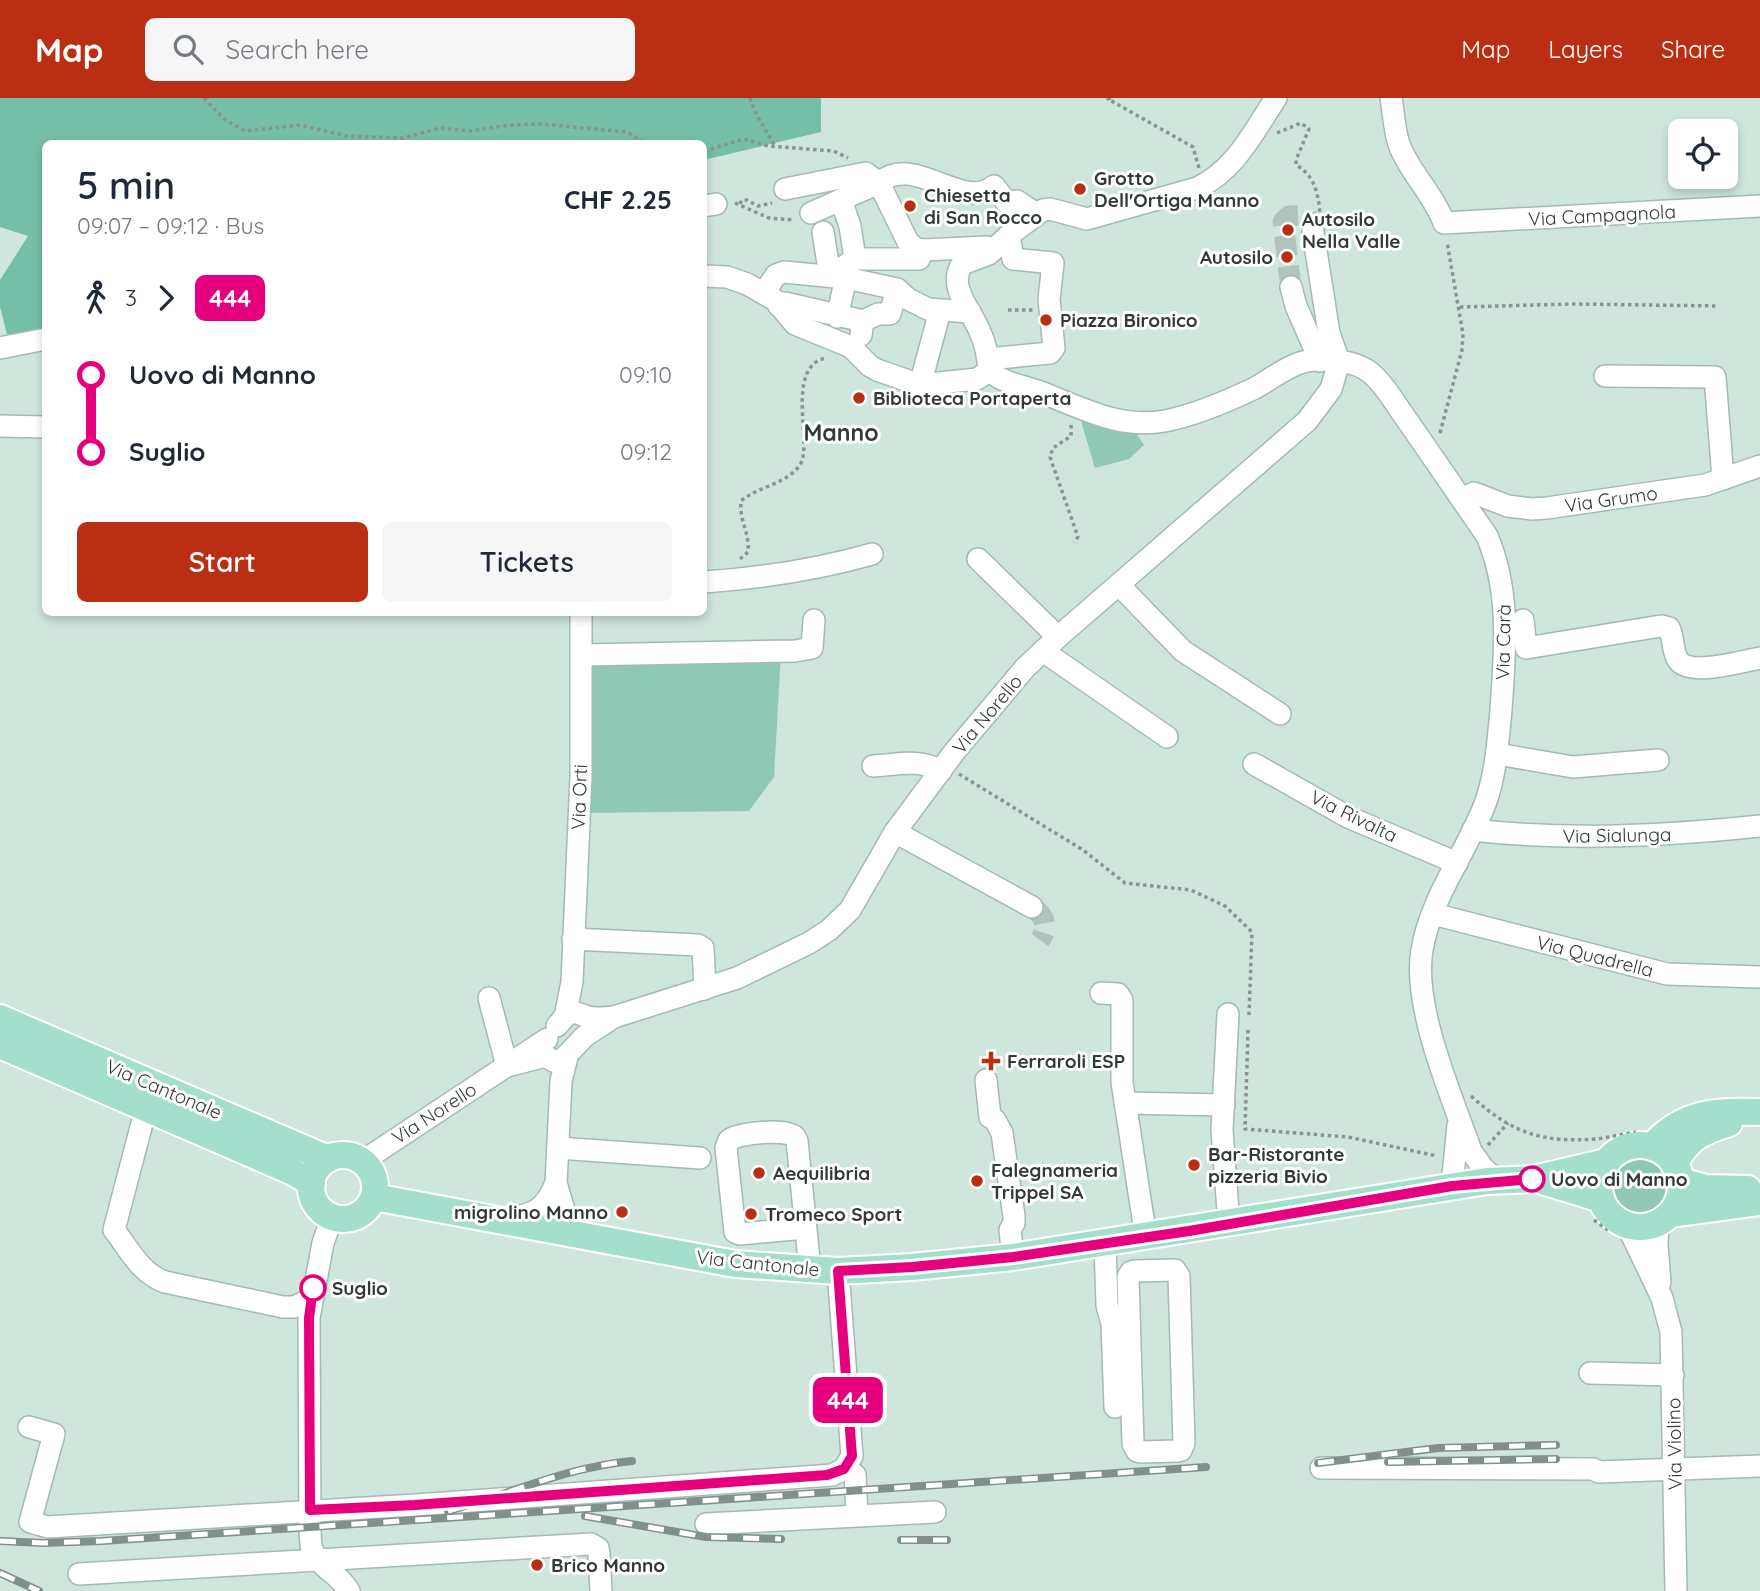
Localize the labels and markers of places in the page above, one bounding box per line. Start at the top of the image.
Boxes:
place label: Grotto Dell'Ortiga Manno [1094,166,1260,212]
marker: Grotto Dell'Ortiga Manno [1072,181,1088,197]
place label: Chiesetta di San Rocco [924,183,1042,229]
marker: Chiesetta di San Rocco [902,198,918,214]
place label: Autosilo Nella Valle [1302,207,1401,253]
marker: Autosilo Nella Valle [1280,222,1296,238]
place label: Autosilo [1200,245,1273,269]
marker: Autosilo [1279,249,1295,265]
place label: Piazza Bironico [1060,308,1198,332]
marker: Piazza Bironico [1038,312,1054,328]
place label: Biblioteca Portaperta [873,386,1072,410]
marker: Biblioteca Portaperta [851,390,867,406]
place label: Ferraroli ESP [1007,1049,1125,1073]
marker: Ferraroli ESP [981,1051,1001,1071]
place label: Bar-Ristorante pizzeria Bivio [1208,1142,1345,1188]
marker: Bar-Ristorante pizzeria Bivio [1186,1157,1202,1173]
place label: Falegnameria Trippel SA [991,1158,1118,1204]
place label: Aequilibria [773,1161,870,1185]
marker: Aequilibria [751,1165,767,1181]
marker: Uovo di Manno [1519,1166,1545,1192]
place label: Uovo di Manno [1551,1167,1688,1191]
marker: Falegnameria Trippel SA [969,1173,985,1189]
place label: migrolino Manno [454,1200,608,1224]
place label: Tromeco Sport [765,1202,902,1226]
marker: migrolino Manno [614,1204,630,1220]
marker: Tromeco Sport [743,1206,759,1222]
marker: Suglio [300,1275,326,1301]
place label: Suglio [332,1276,388,1300]
place label: Brico Manno [551,1553,665,1577]
marker: Brico Manno [529,1557,545,1573]

